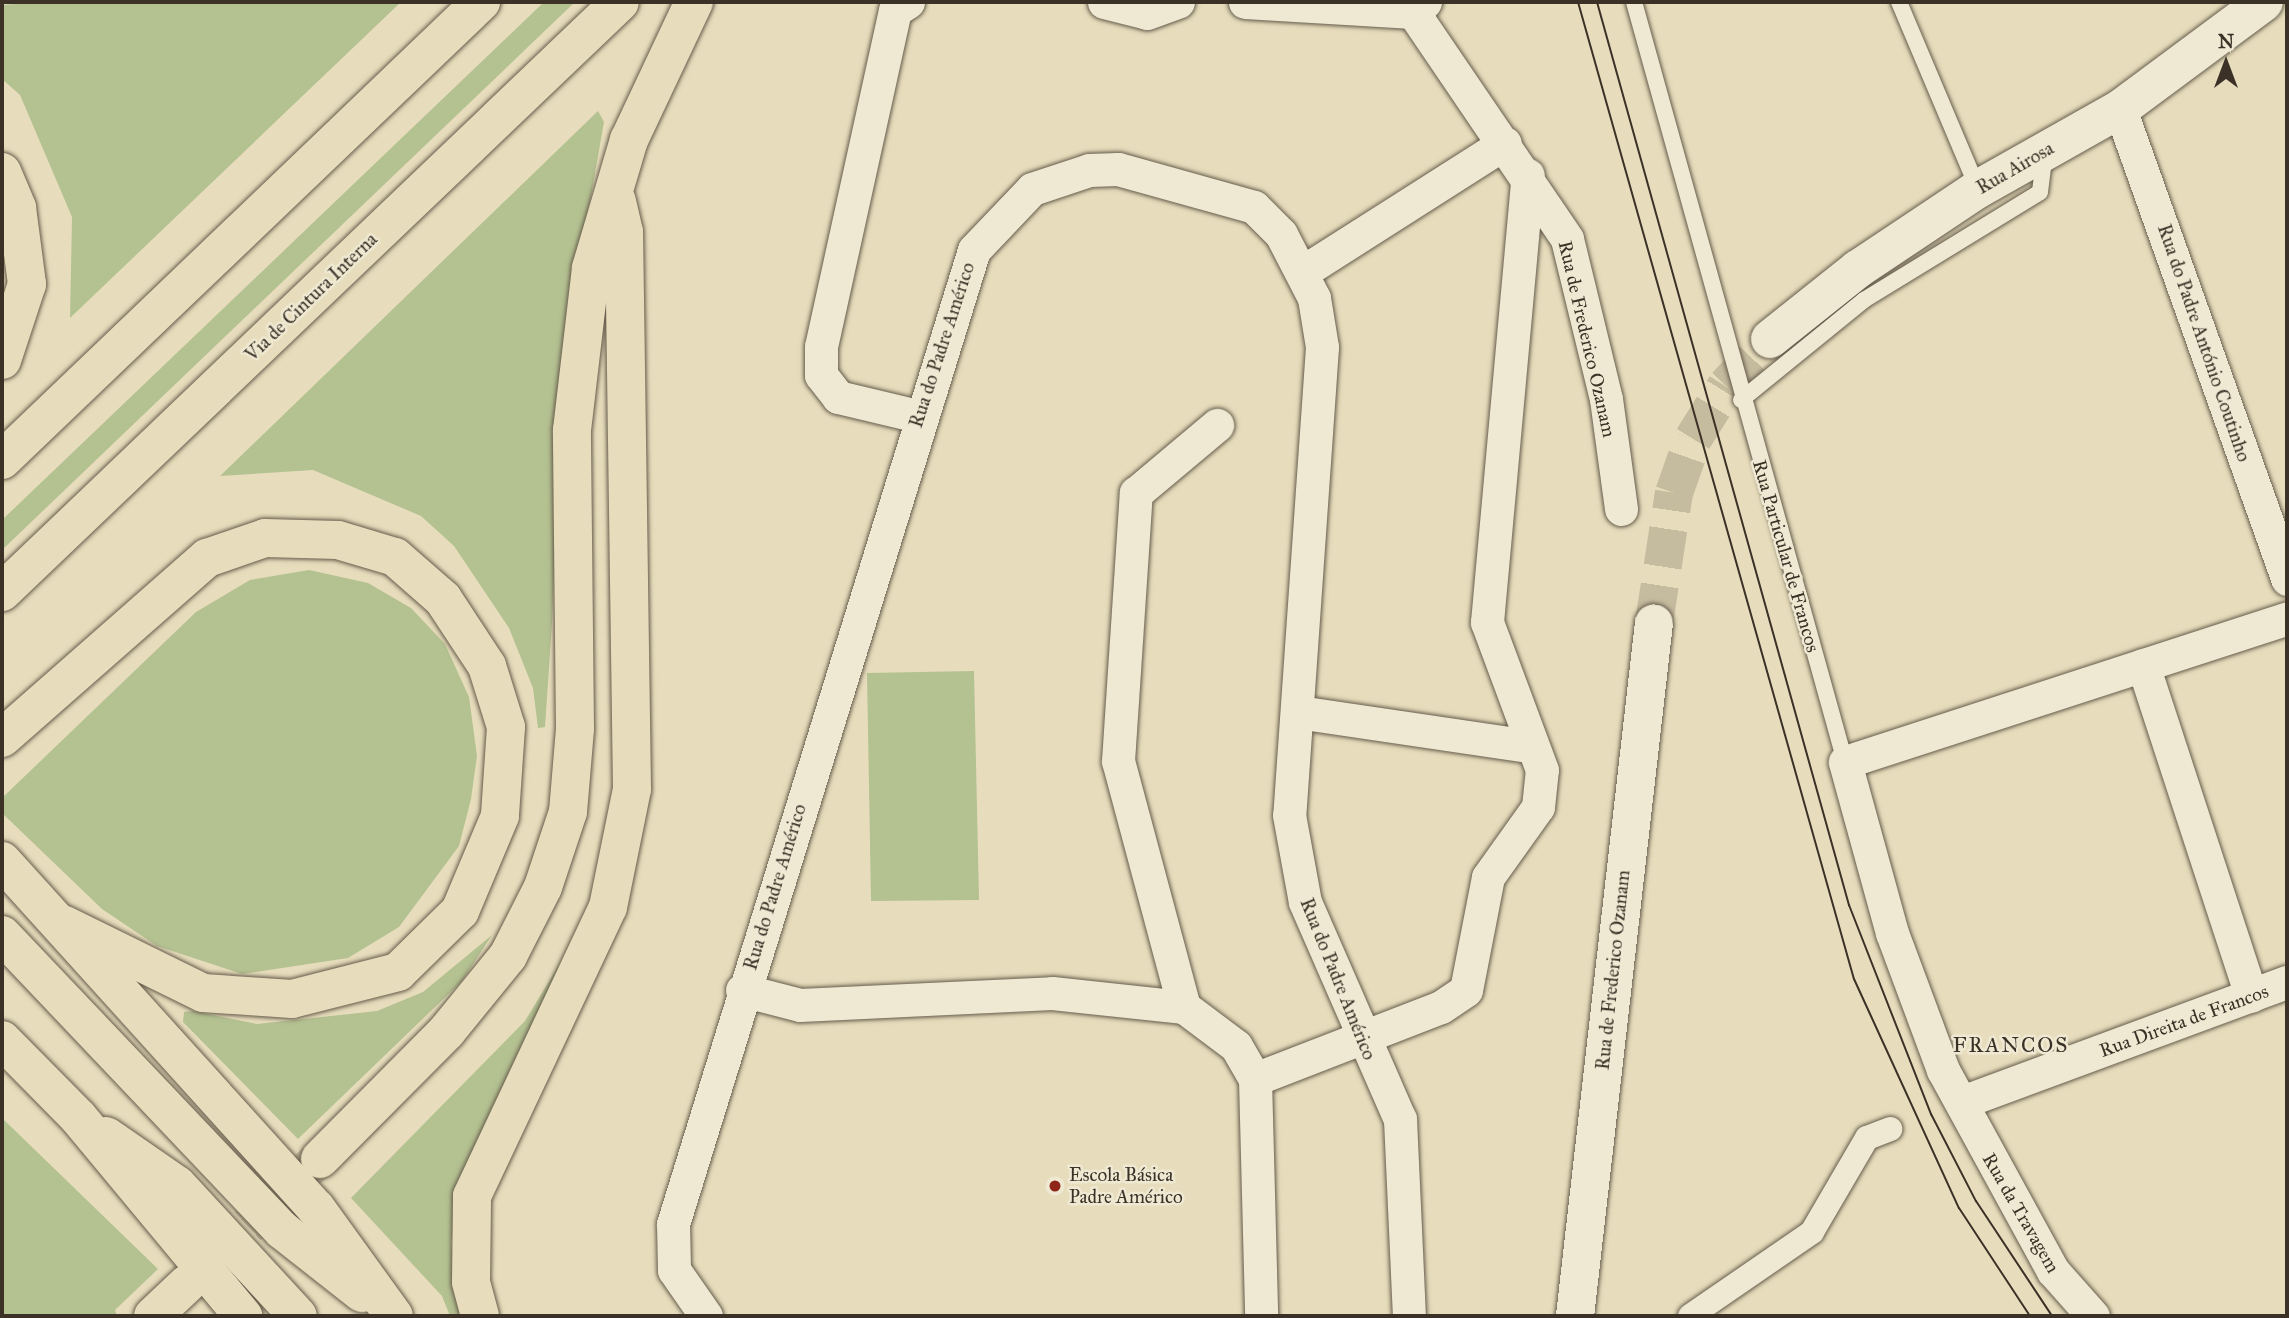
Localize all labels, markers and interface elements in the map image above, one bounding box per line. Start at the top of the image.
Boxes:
north arrow [2191,28,2261,98]
text: N [2218,30,2234,53]
street label: Rua Airosa [1972,137,2058,199]
street label: Rua do Padre António Coutinho [2153,221,2255,465]
street label: Via de Cintura Interna [240,228,382,366]
street label: Rua de Frederico Ozanam [1553,239,1621,439]
street label: Rua do Padre Américo [905,259,979,431]
street label: Rua Particular de Francos [1748,457,1824,655]
street label: Rua do Padre Américo [739,801,811,973]
street label: Rua de Frederico Ozanam [1591,869,1635,1071]
street label: Rua do Padre Américo [1295,895,1381,1063]
street label: Rua Direita de Francos [2096,980,2272,1062]
district label: FRANCOS [1954,1032,2068,1058]
street label: Rua da Travagem [1978,1149,2064,1277]
place label: Escola Básica Padre Américo [1069,1164,1183,1208]
marker: Escola Básica Padre Américo [1047,1178,1063,1194]

